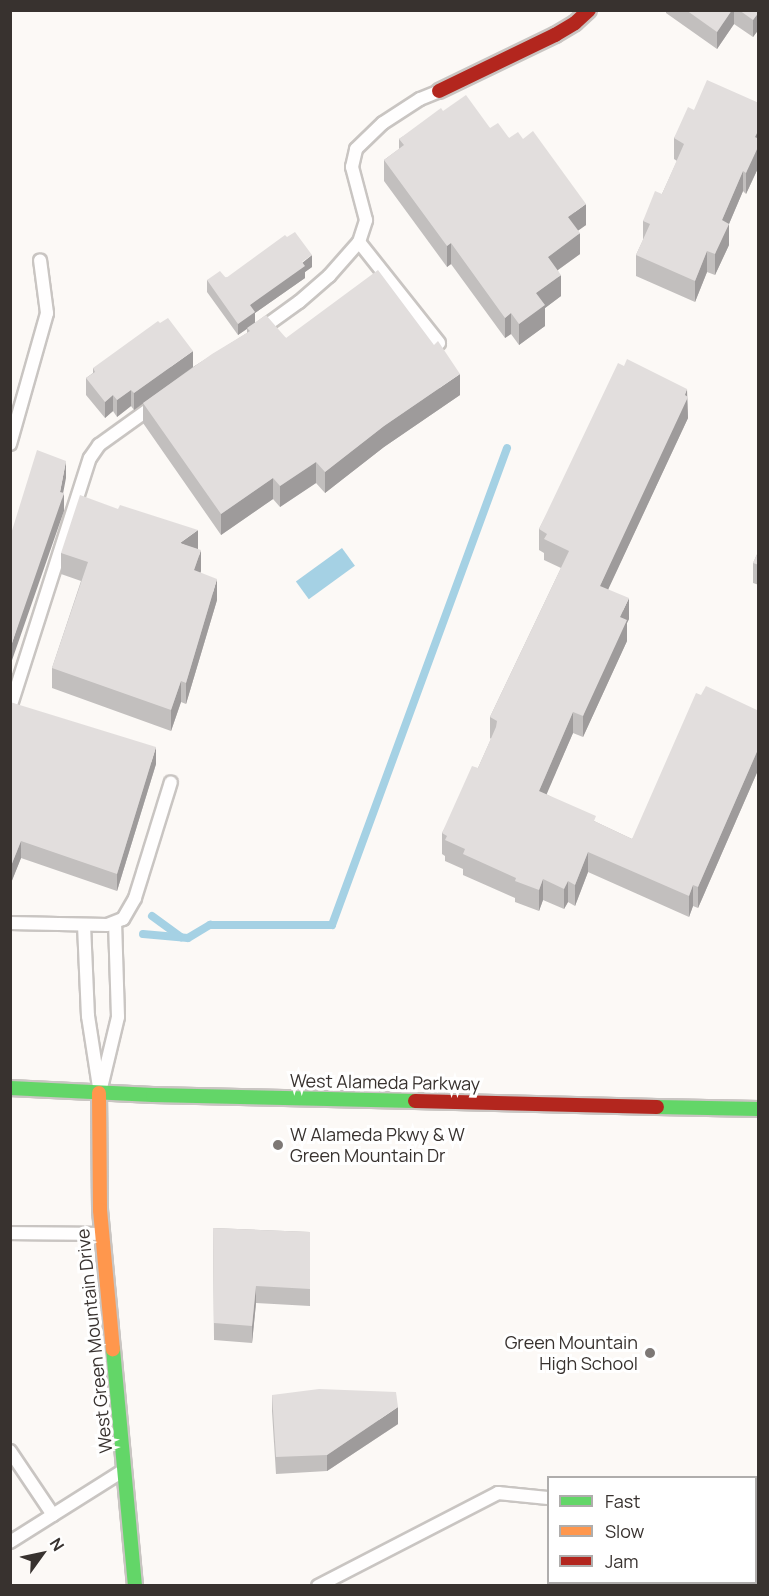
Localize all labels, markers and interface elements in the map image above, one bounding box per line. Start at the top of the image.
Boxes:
street label: West Alameda Parkway [290,1070,480,1094]
place label: W Alameda Pkwy & W Green Mountain Dr [290,1124,465,1166]
marker: W Alameda Pkwy & W Green Mountain Dr [271,1138,285,1152]
street label: West Green Mountain Drive [71,1228,117,1454]
place label: Green Mountain High School [505,1332,638,1374]
marker: Green Mountain High School [643,1346,657,1360]
legend [547,1476,757,1584]
text: Fast [605,1489,640,1513]
text: Slow [605,1519,644,1543]
north arrow [12,1524,72,1584]
text: N [45,1533,69,1555]
text: Jam [605,1549,639,1573]

